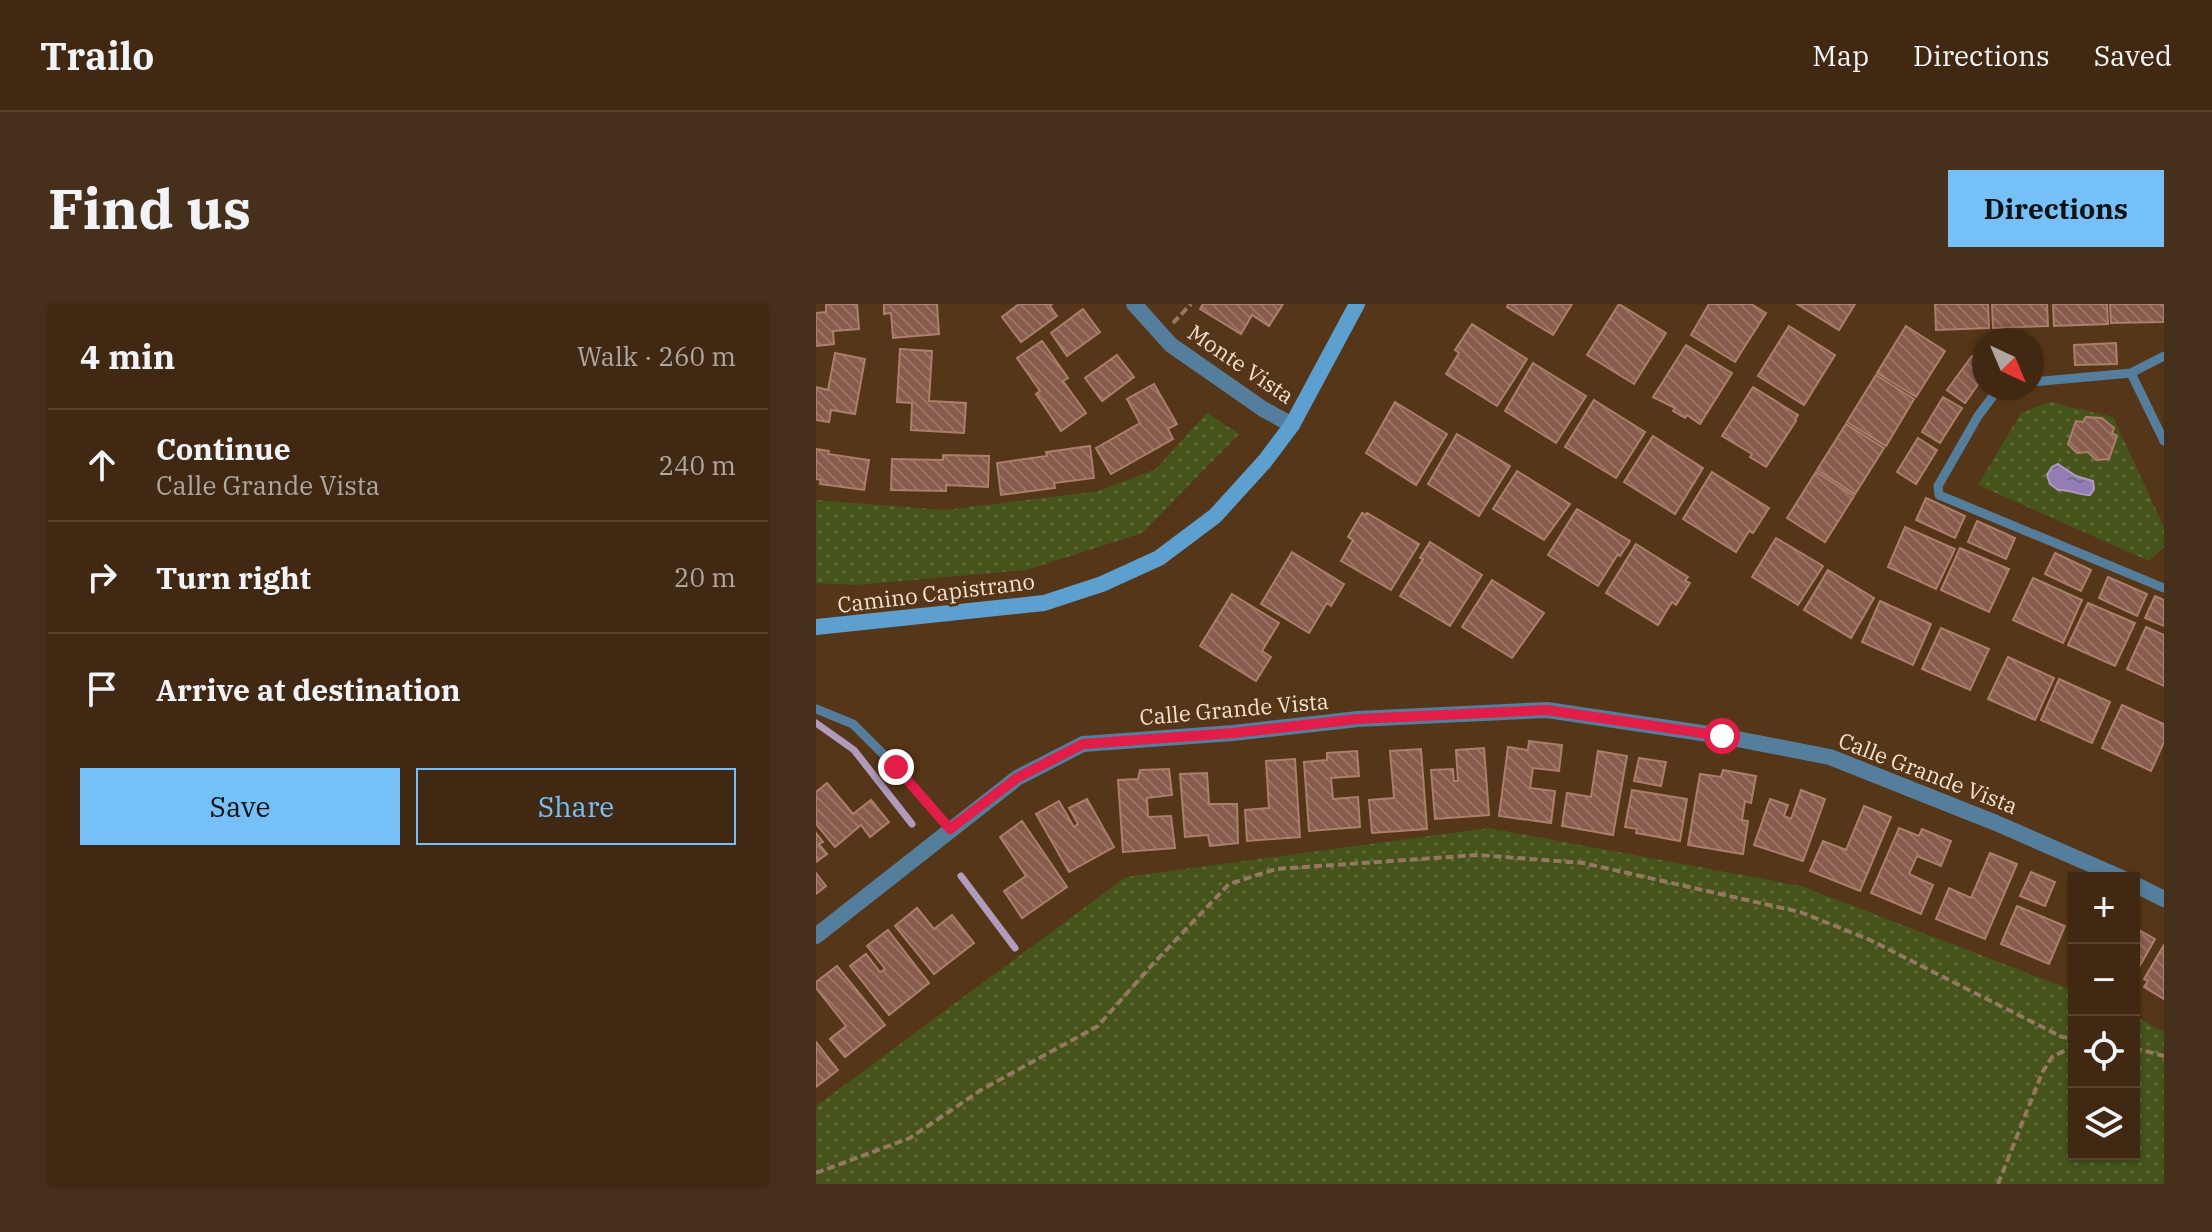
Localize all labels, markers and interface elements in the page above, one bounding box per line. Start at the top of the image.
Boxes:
text: Trailo [40,31,154,80]
text: Map [1812,37,1869,74]
text: Directions [1913,37,2050,74]
text: Saved [2094,37,2172,74]
button: Directions [1948,170,2164,247]
text: Find us [48,172,251,244]
street label: Monte Vista [1183,318,1300,410]
north arrow [1972,328,2044,400]
text: 4 min [80,334,175,378]
text: Walk · 260 m [577,339,736,373]
text: Continue [156,429,291,468]
icon: ahead [80,443,124,487]
text: 240 m [658,448,736,482]
text: Calle Grande Vista [156,468,380,502]
icon: right [80,555,124,599]
text: Turn right [156,558,311,597]
text: 20 m [674,560,736,594]
street label: Camino Capistrano [836,566,1036,619]
icon: arrive [80,667,124,711]
text: Arrive at destination [156,670,461,709]
street label: Calle Grande Vista [1138,686,1330,731]
route start [1704,718,1740,754]
street label: Calle Grande Vista [1834,725,2022,820]
route end [878,749,914,785]
button: Save [80,768,400,845]
button: Share [416,768,736,845]
map controls [2068,872,2140,1160]
button: + [2068,872,2140,944]
button: − [2068,944,2140,1016]
button: locate [2068,1016,2140,1088]
button: layers [2068,1088,2140,1160]

